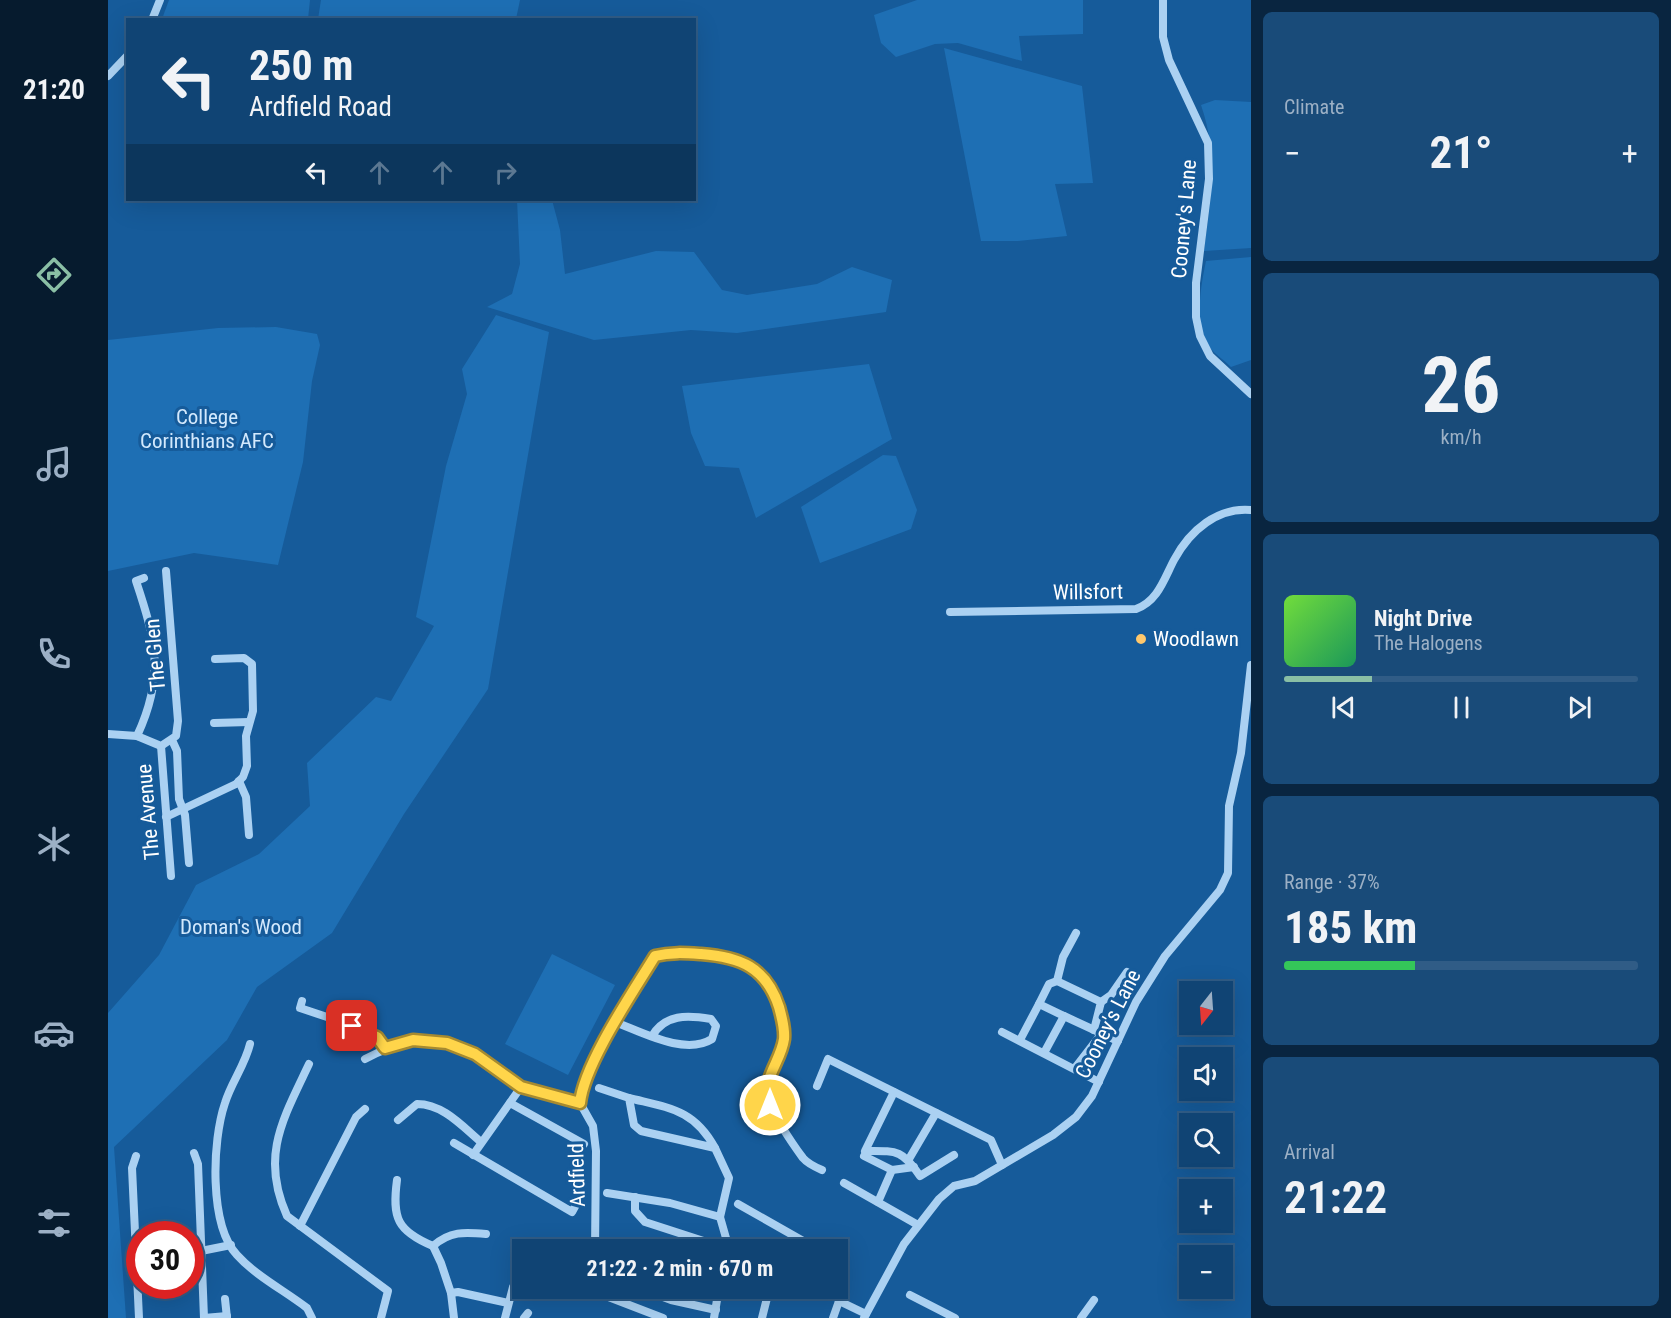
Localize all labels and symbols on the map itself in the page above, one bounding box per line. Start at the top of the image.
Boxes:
street label: Cooney's Lane [1167,158,1201,279]
park label: College Corinthians AFC [140,405,274,453]
street label: Willsfort [1053,579,1123,605]
street label: The Glen [140,618,170,692]
place label: Woodlawn [1153,627,1239,651]
marker: Woodlawn [1134,632,1148,646]
street label: The Avenue [132,763,164,861]
park label: Doman's Wood [180,915,302,939]
street label: Cooney's Lane [1070,965,1146,1083]
north arrow [1179,981,1233,1035]
pin [326,1000,377,1051]
position arrow [738,1073,802,1137]
street label: Ardfield [564,1143,590,1207]
speed limit sign: 30 [126,1221,204,1299]

